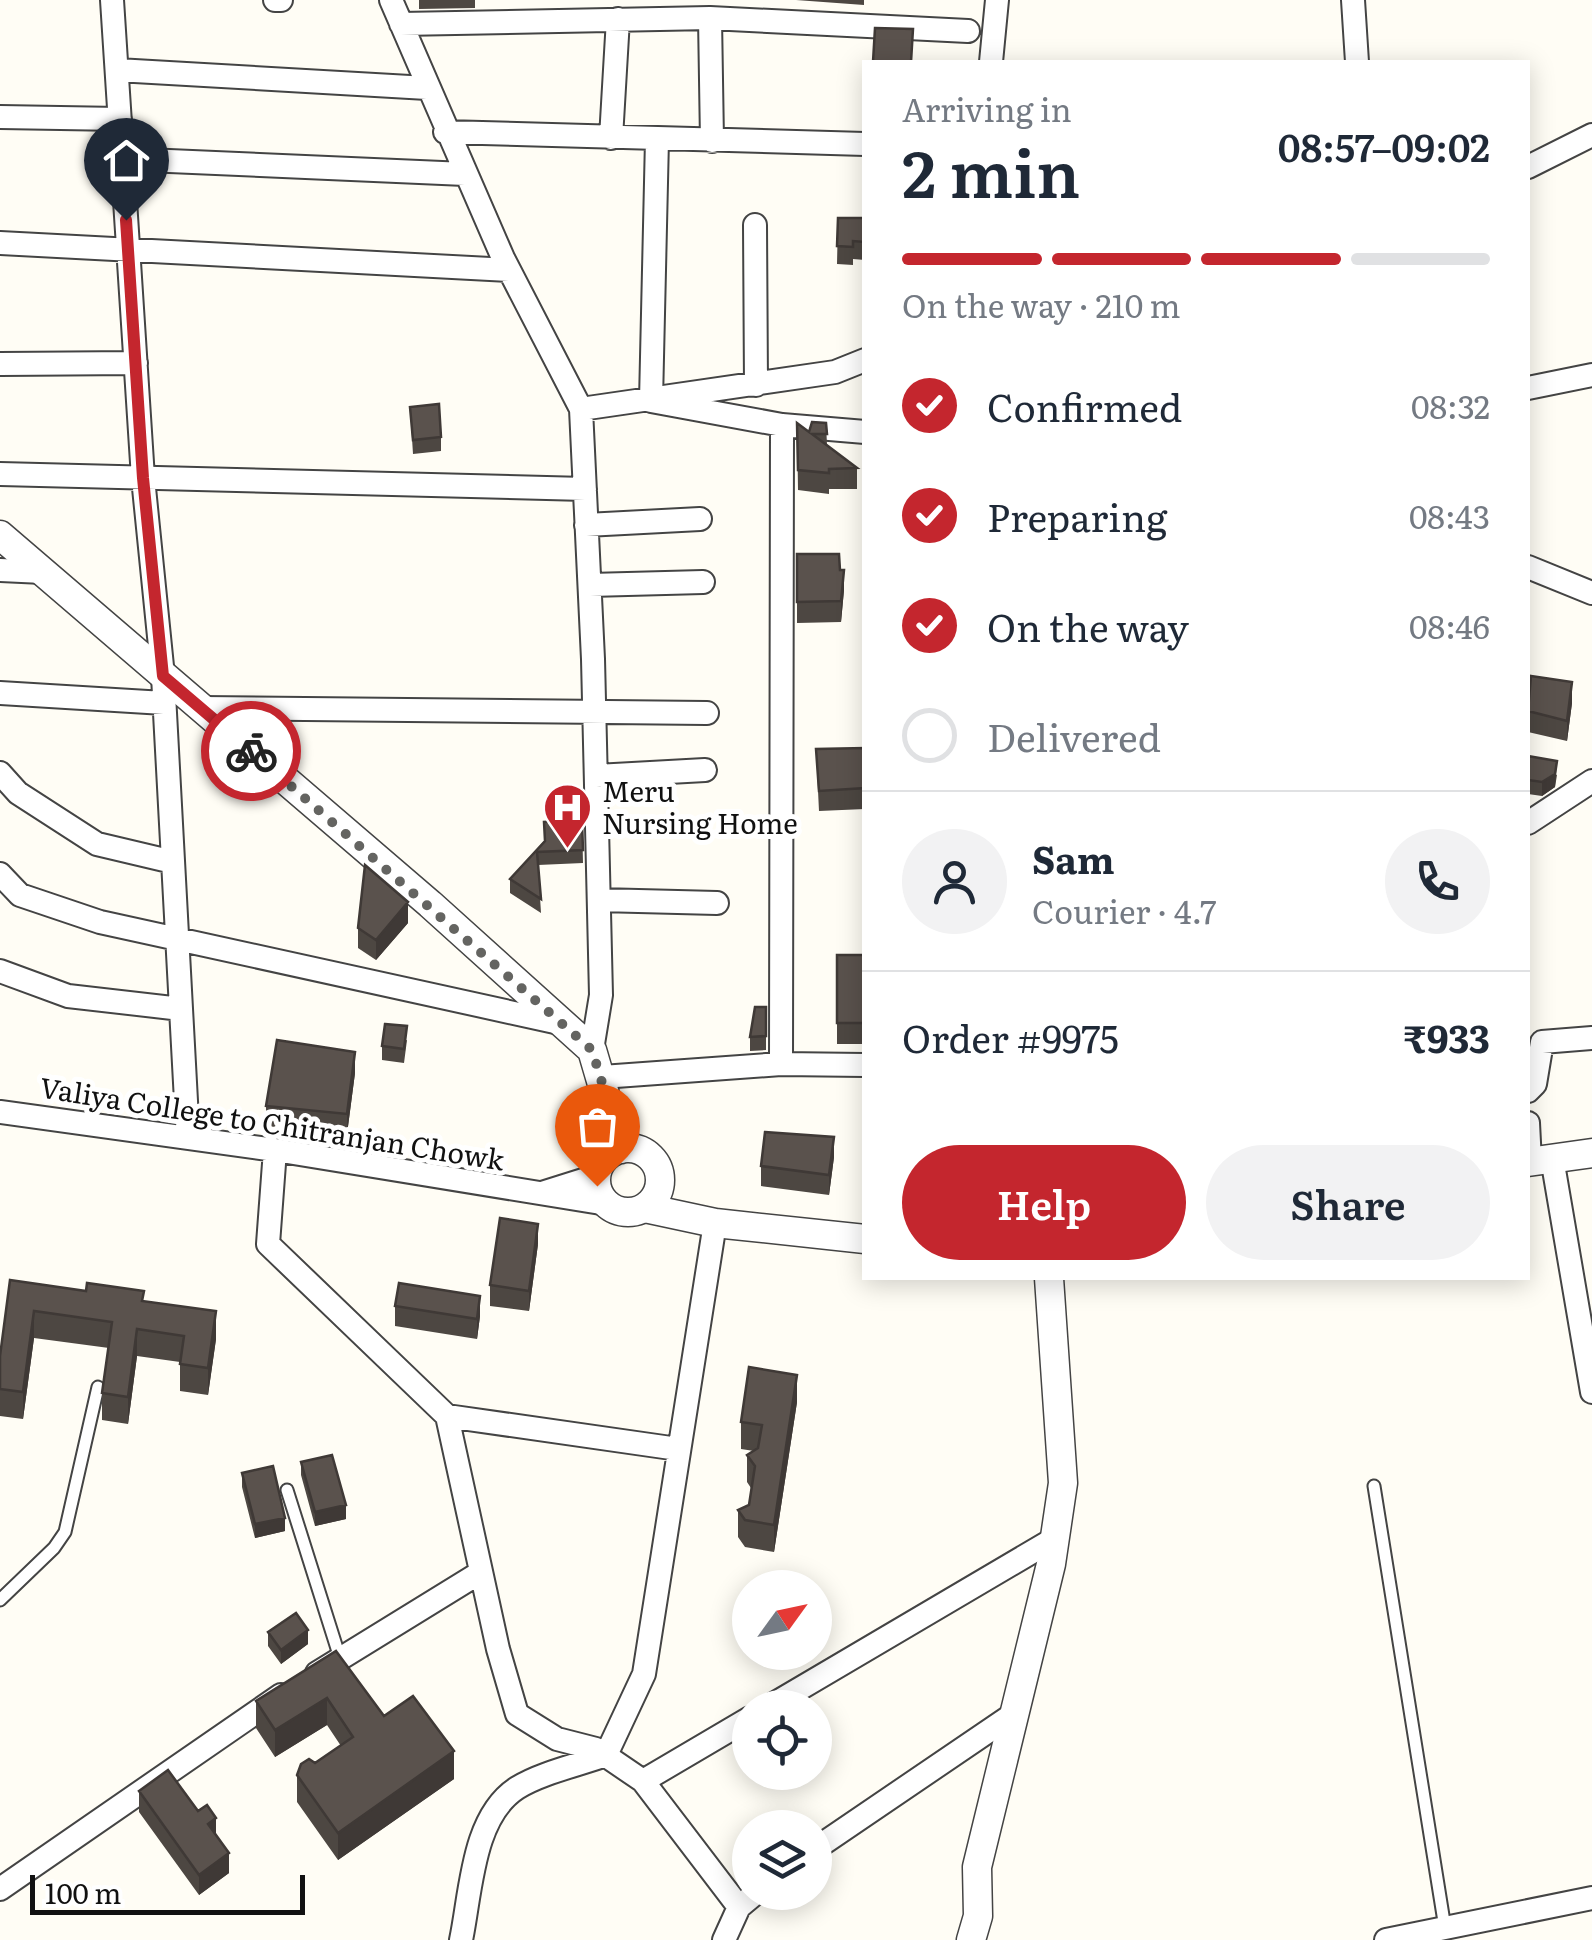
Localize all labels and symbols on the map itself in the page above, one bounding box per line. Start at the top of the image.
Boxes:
pin [84,118,169,221]
courier [201,701,301,801]
place label: Meru Nursing Home [602,769,798,843]
hospital icon: Meru Nursing Home [541,782,593,850]
street label: Valiya College to Chitranjan Chowk [37,1065,509,1180]
pin [555,1084,640,1187]
north arrow [732,1570,832,1670]
scale bar [30,1870,305,1914]

